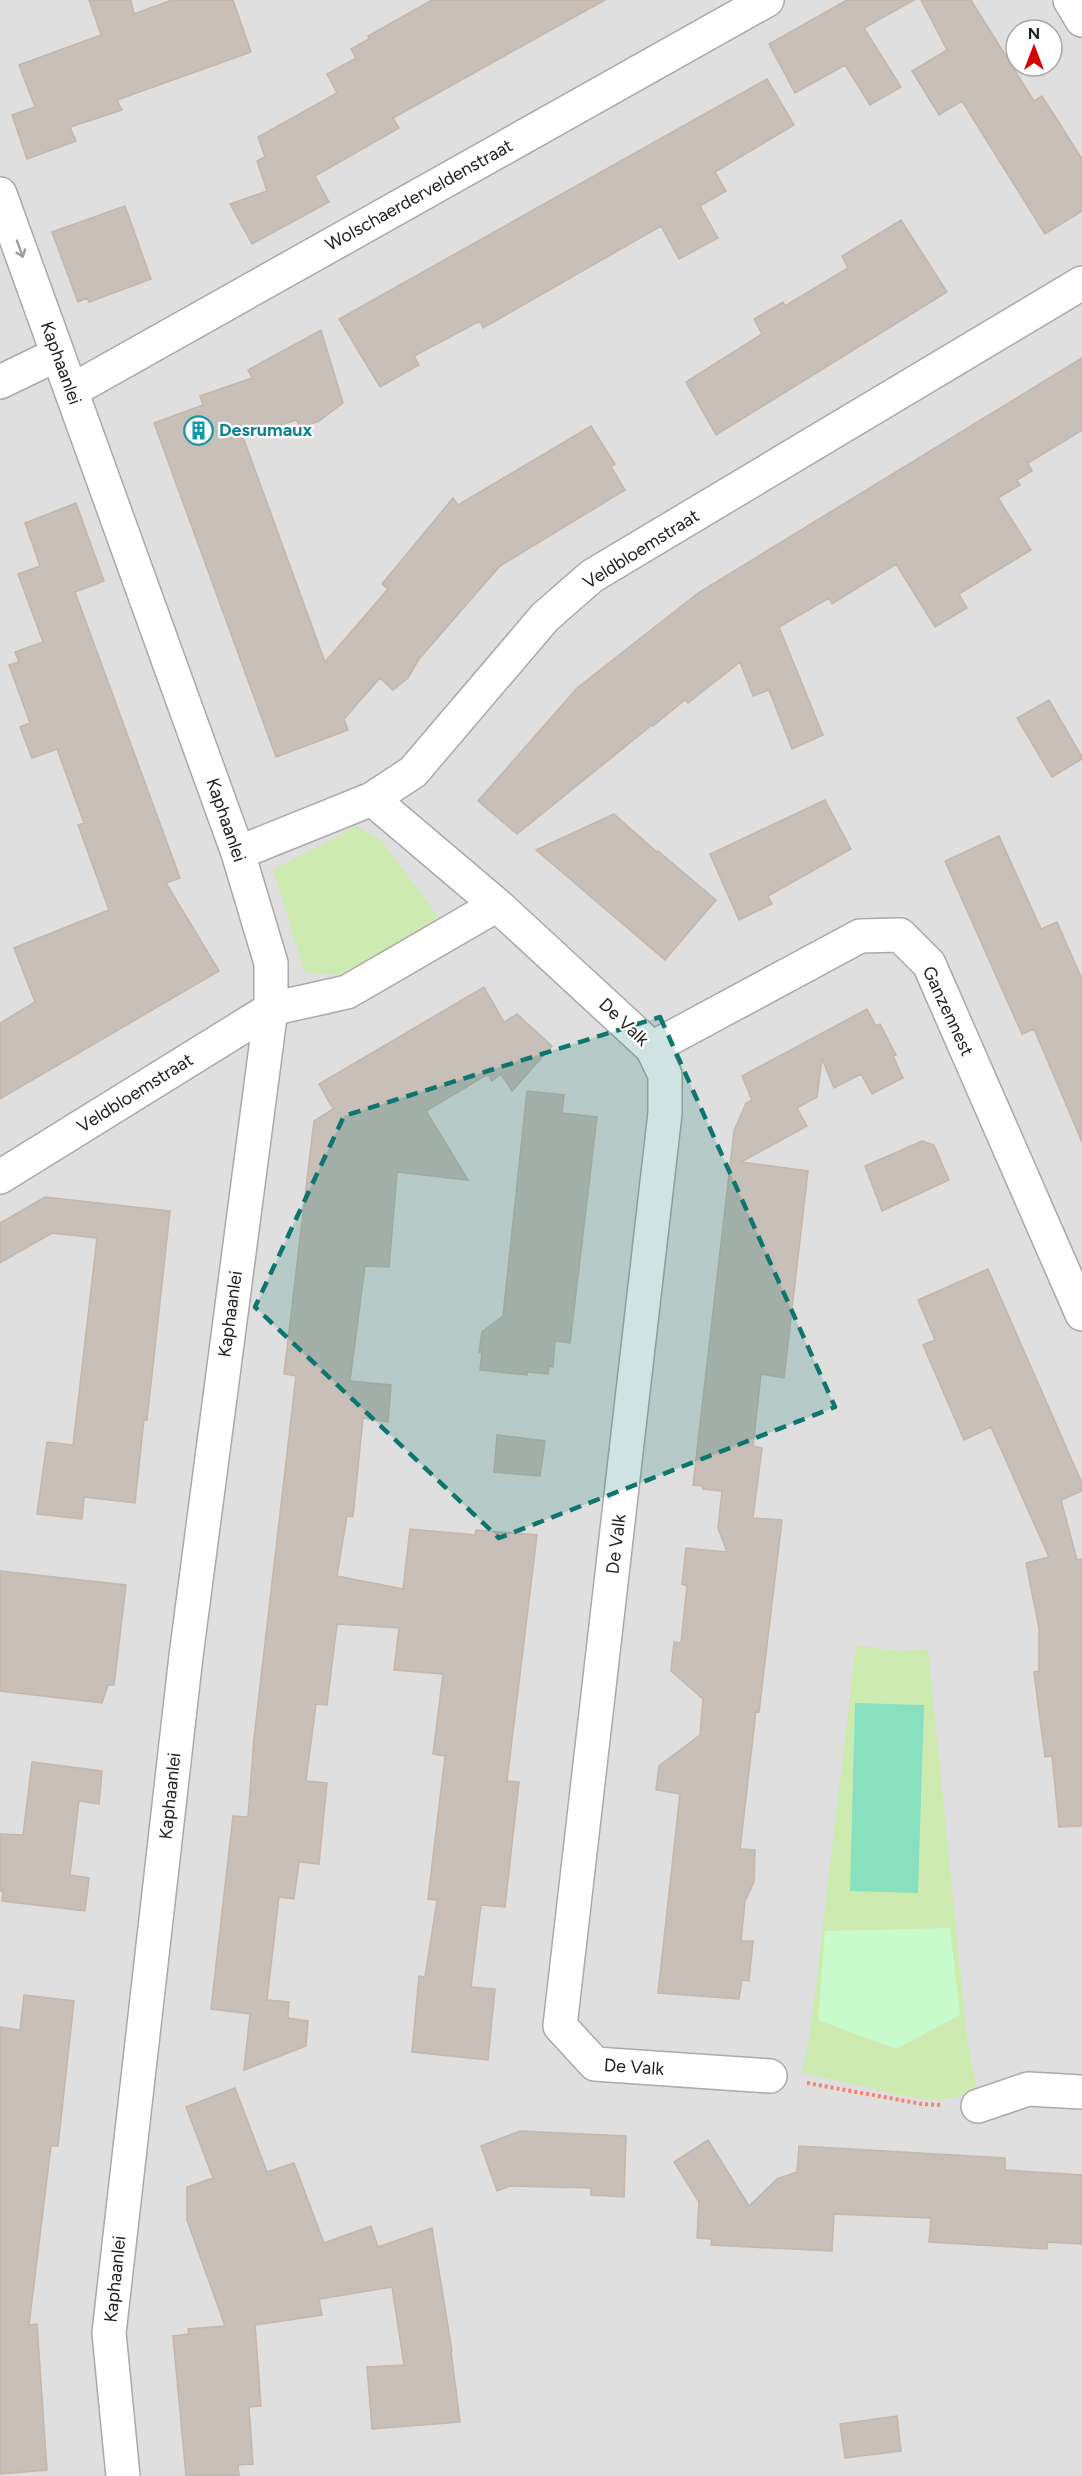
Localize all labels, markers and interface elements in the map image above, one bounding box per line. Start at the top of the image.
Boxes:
north arrow [1004,18,1064,78]
text: N [1028,24,1040,43]
street label: Wolschaerderveldenstraat [322,134,517,256]
one-way arrow [15,239,26,258]
street label: Kaphaanlei [36,318,86,408]
building icon: Desrumaux [182,414,214,446]
place label: Desrumaux [219,419,313,441]
street label: Veldbloemstraat [579,504,703,593]
street label: Kaphaanlei [201,775,251,865]
street label: Ganzennest [918,963,978,1060]
street label: De Valk [594,993,654,1051]
street label: Veldbloemstraat [73,1048,197,1137]
street label: Kaphaanlei [213,1269,247,1359]
street label: De Valk [601,1512,631,1575]
street label: Kaphaanlei [155,1752,185,1840]
street label: De Valk [603,2054,665,2080]
street label: Kaphaanlei [100,2235,130,2323]

